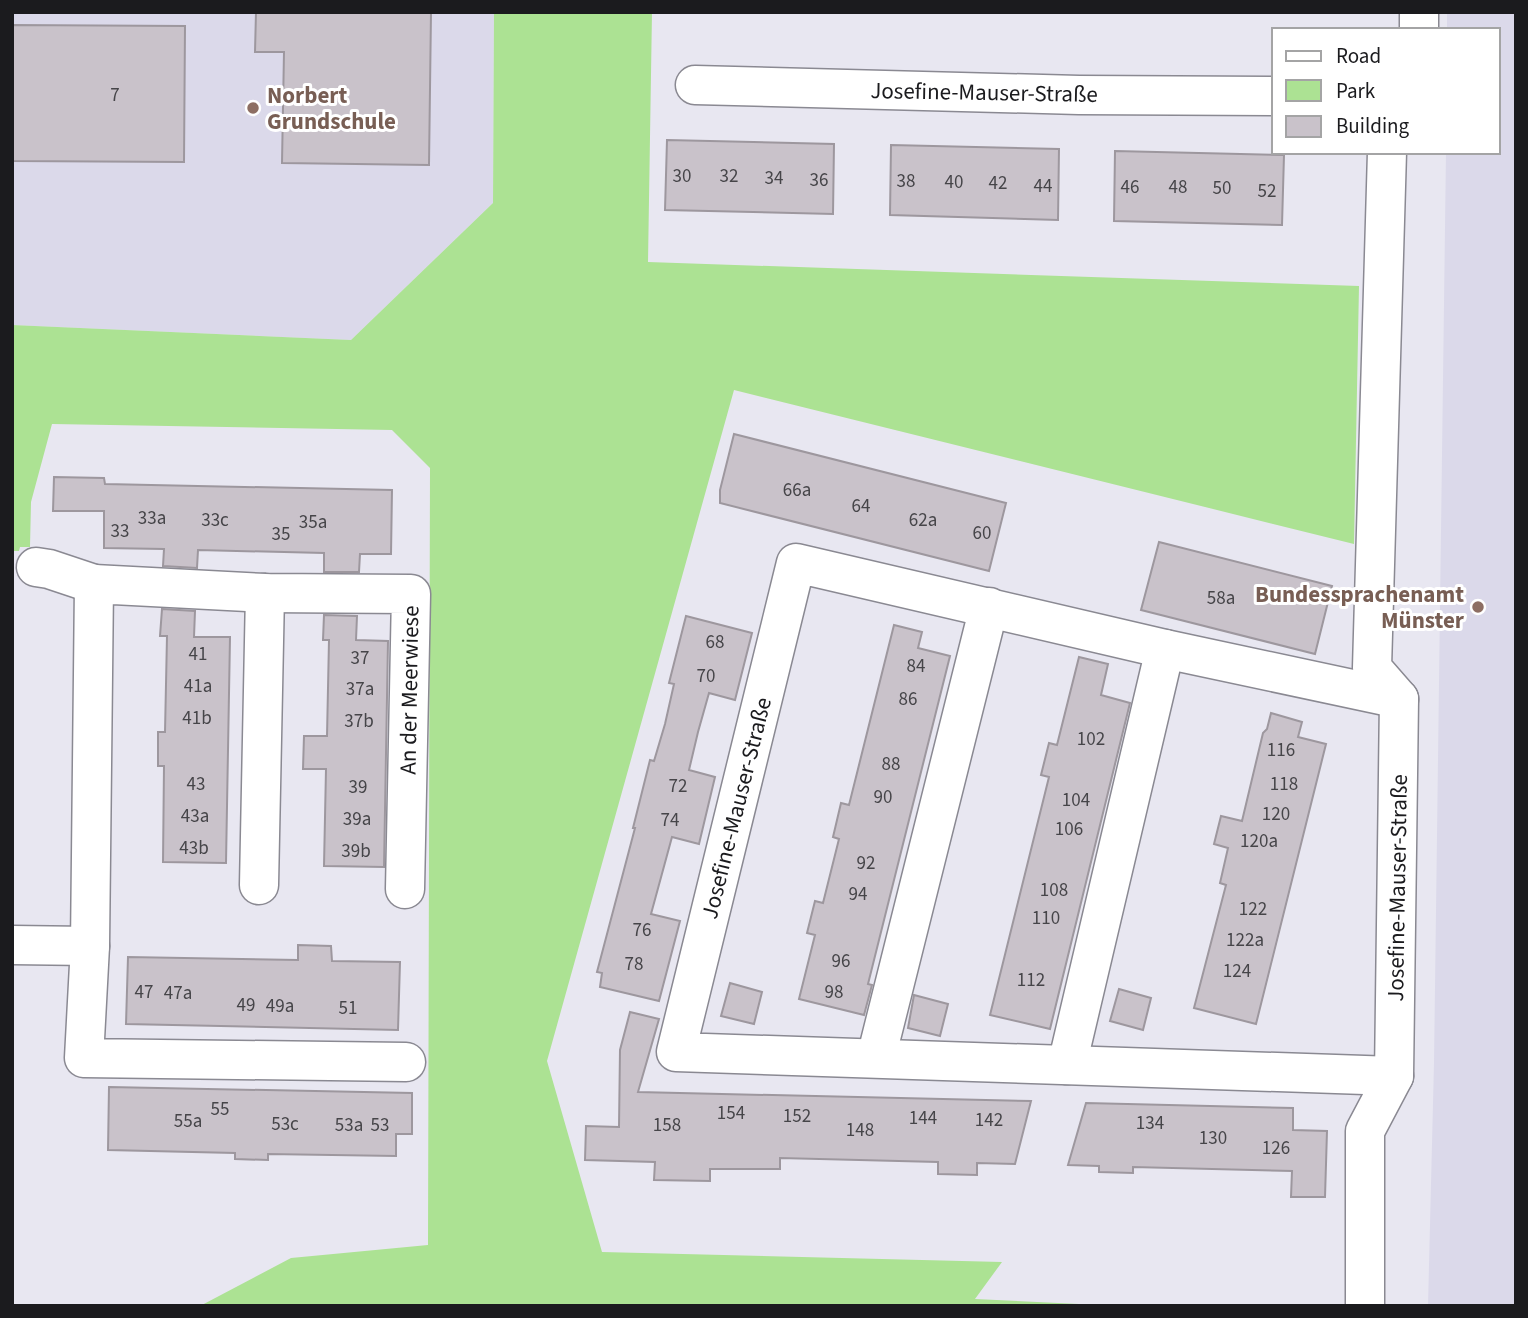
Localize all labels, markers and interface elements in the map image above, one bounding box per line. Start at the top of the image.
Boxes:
legend [1272,28,1500,154]
text: Road [1336,41,1381,71]
street label: Josefine-Mauser-Straße [870,74,1098,111]
text: Park [1336,76,1376,106]
place label: Norbert Grundschule [267,79,396,138]
house number: 7 [110,82,120,109]
marker: Norbert Grundschule [245,100,261,116]
text: Building [1336,111,1410,141]
house number: 30 [673,163,691,190]
house number: 32 [720,163,738,190]
house number: 34 [765,165,783,192]
house number: 36 [810,167,828,194]
house number: 38 [897,168,915,195]
house number: 40 [945,169,963,196]
house number: 42 [989,170,1007,197]
house number: 44 [1034,173,1052,200]
house number: 46 [1121,174,1139,201]
house number: 48 [1169,174,1187,201]
house number: 50 [1213,175,1231,202]
house number: 52 [1258,178,1276,205]
house number: 66a [783,477,811,504]
house number: 64 [852,493,870,520]
house number: 33a [138,505,166,532]
house number: 33c [201,507,229,534]
house number: 62a [909,507,937,534]
house number: 35a [299,509,327,536]
house number: 33 [111,518,129,545]
house number: 60 [973,520,991,547]
house number: 35 [272,521,290,548]
place label: Bundessprachenamt Münster [1255,578,1465,637]
house number: 58a [1207,585,1235,612]
marker: Bundessprachenamt Münster [1470,599,1486,615]
street label: An der Meerwiese [392,605,427,775]
house number: 68 [706,629,724,656]
house number: 41 [189,641,207,668]
house number: 37 [351,645,369,672]
house number: 84 [907,653,925,680]
house number: 70 [697,663,715,690]
house number: 41a [184,673,212,700]
house number: 37a [346,676,374,703]
house number: 86 [899,686,917,713]
street label: Josefine-Mauser-Straße [693,694,780,922]
house number: 41b [182,705,212,732]
house number: 37b [344,708,374,735]
house number: 102 [1077,726,1105,753]
house number: 116 [1267,737,1295,764]
house number: 88 [882,751,900,778]
house number: 43 [187,771,205,798]
house number: 118 [1270,771,1298,798]
house number: 72 [669,773,687,800]
house number: 39 [349,774,367,801]
street label: Josefine-Mauser-Straße [1379,774,1416,1002]
house number: 90 [874,784,892,811]
house number: 104 [1062,787,1090,814]
house number: 120 [1262,801,1290,828]
house number: 43a [181,803,209,830]
house number: 39a [343,806,371,833]
house number: 74 [661,807,679,834]
house number: 106 [1055,816,1083,843]
house number: 120a [1240,828,1278,855]
house number: 43b [179,835,209,862]
house number: 39b [341,838,371,865]
house number: 92 [857,850,875,877]
house number: 108 [1040,877,1068,904]
house number: 94 [849,881,867,908]
house number: 122 [1239,896,1267,923]
house number: 110 [1032,905,1060,932]
house number: 76 [633,917,651,944]
house number: 122a [1226,927,1264,954]
house number: 96 [832,948,850,975]
house number: 78 [625,951,643,978]
house number: 124 [1223,958,1251,985]
house number: 112 [1017,967,1045,994]
house number: 47 [135,979,153,1006]
house number: 98 [825,979,843,1006]
house number: 47a [164,980,192,1007]
house number: 49 [237,992,255,1019]
house number: 49a [266,993,294,1020]
house number: 51 [339,995,357,1022]
house number: 55 [211,1096,229,1123]
house number: 154 [717,1100,745,1127]
house number: 152 [783,1103,811,1130]
house number: 144 [909,1105,937,1132]
house number: 142 [975,1107,1003,1134]
house number: 55a [174,1108,202,1135]
house number: 134 [1136,1110,1164,1137]
house number: 53c [271,1111,299,1138]
house number: 53a [335,1112,363,1139]
house number: 53 [371,1112,389,1139]
house number: 158 [653,1112,681,1139]
house number: 148 [846,1117,874,1144]
house number: 130 [1199,1125,1227,1152]
house number: 126 [1262,1135,1290,1162]

